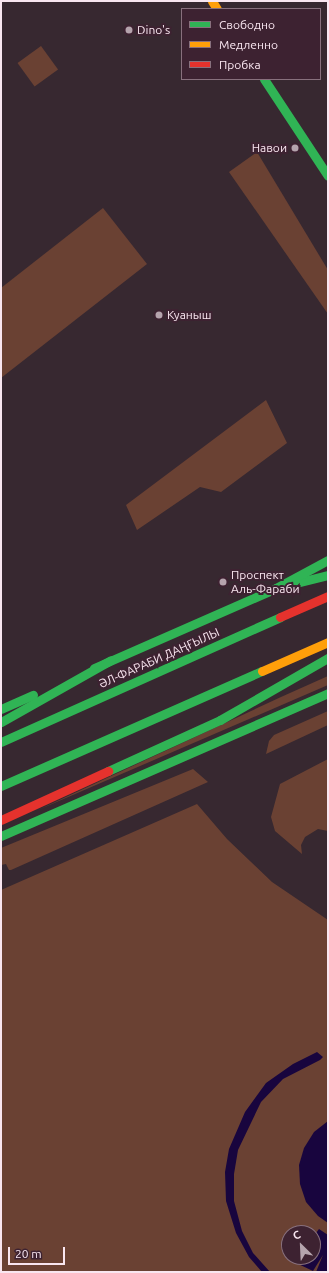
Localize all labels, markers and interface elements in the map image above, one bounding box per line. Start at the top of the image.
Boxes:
legend [181,8,321,80]
text: Свободно [219,18,275,31]
place label: Dino's [137,23,170,37]
marker: Dino's [124,25,134,35]
text: Медленно [219,38,278,51]
text: Пробка [219,58,261,71]
place label: Навои [252,141,287,155]
marker: Навои [290,143,300,153]
place label: Куаныш [167,308,211,322]
marker: Куаныш [154,310,164,320]
place label: Проспект Аль-Фараби [231,568,300,596]
marker: Проспект Аль-Фараби [218,577,228,587]
street label: ӘЛ-ФАРАБИ ДАҢҒЫЛЫ [96,625,222,691]
north arrow [281,1225,321,1265]
text: С [291,1228,302,1242]
scale bar [10,1239,67,1265]
text: 20 m [15,1247,42,1260]

